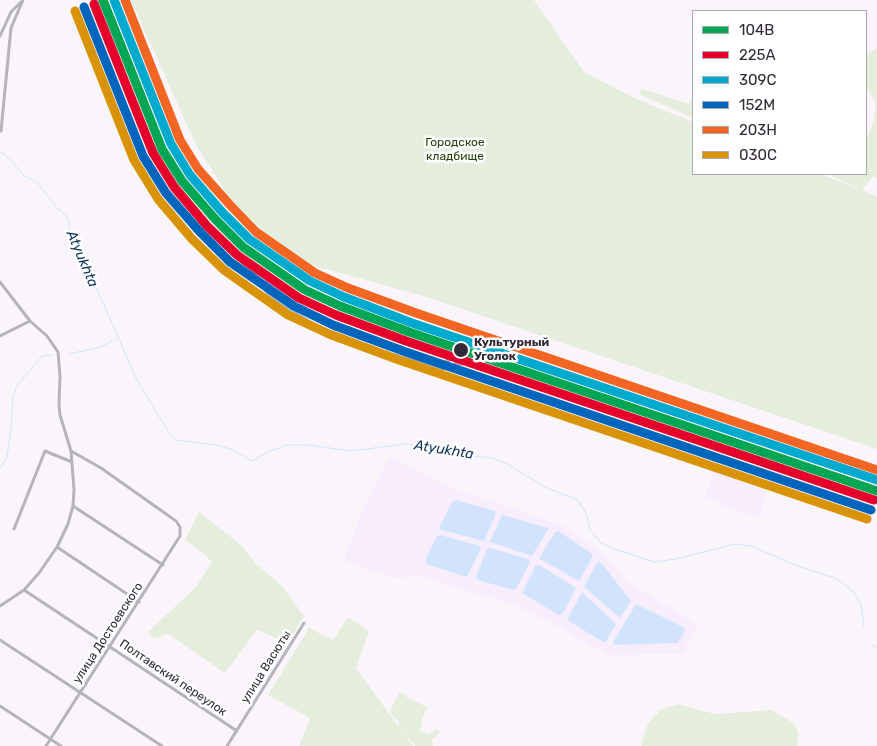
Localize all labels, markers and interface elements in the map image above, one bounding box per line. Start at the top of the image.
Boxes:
legend [692,10,867,175]
text: 104В [739,21,774,39]
text: 225А [739,46,776,64]
text: 309С [739,71,776,89]
text: 152М [739,96,775,114]
text: 203Н [739,121,777,139]
park label: Городское кладбище [425,136,485,164]
text: 030C [739,146,777,164]
water label: Atyukhta [63,228,101,290]
place label: Культурный Уголок [474,336,549,364]
marker: Культурный Уголок [452,341,470,359]
water label: Atyukhta [413,437,475,463]
street label: улица Достоевского [70,580,146,686]
street label: улица Васюты [238,628,294,706]
street label: Полтавский переулок [117,637,229,719]

